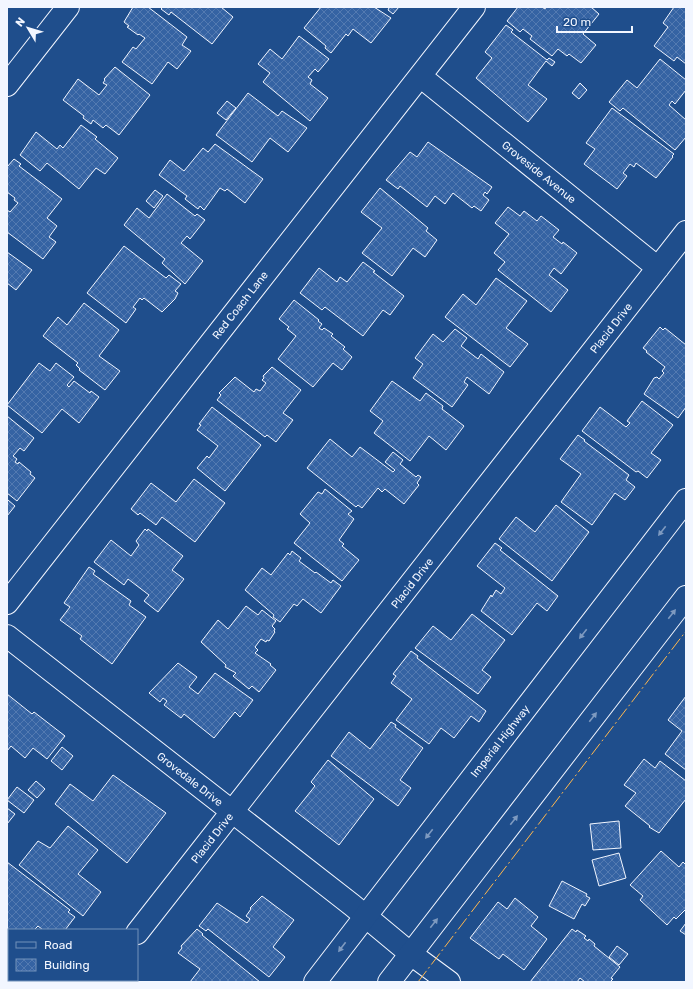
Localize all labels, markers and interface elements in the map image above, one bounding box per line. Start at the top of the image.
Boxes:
north arrow [8,8,48,48]
scale bar [557,8,632,34]
text: N [13,15,28,29]
text: 20 m [563,15,591,29]
street label: Groveside Avenue [499,139,578,206]
street label: Red Coach Lane [210,269,271,342]
street label: Placid Drive [588,301,635,356]
one-way arrow [658,526,666,536]
street label: Placid Drive [389,556,436,611]
one-way arrow [668,609,677,620]
one-way arrow [579,629,587,639]
street label: Imperial Highway [468,703,533,780]
one-way arrow [589,712,597,723]
street label: Grovedale Drive [154,750,225,809]
street label: Placid Drive [189,811,236,866]
one-way arrow [509,815,518,826]
one-way arrow [425,828,433,839]
one-way arrow [430,918,439,929]
legend [8,929,138,981]
text: Road [44,938,72,952]
one-way arrow [337,942,346,953]
text: Building [44,958,90,972]

